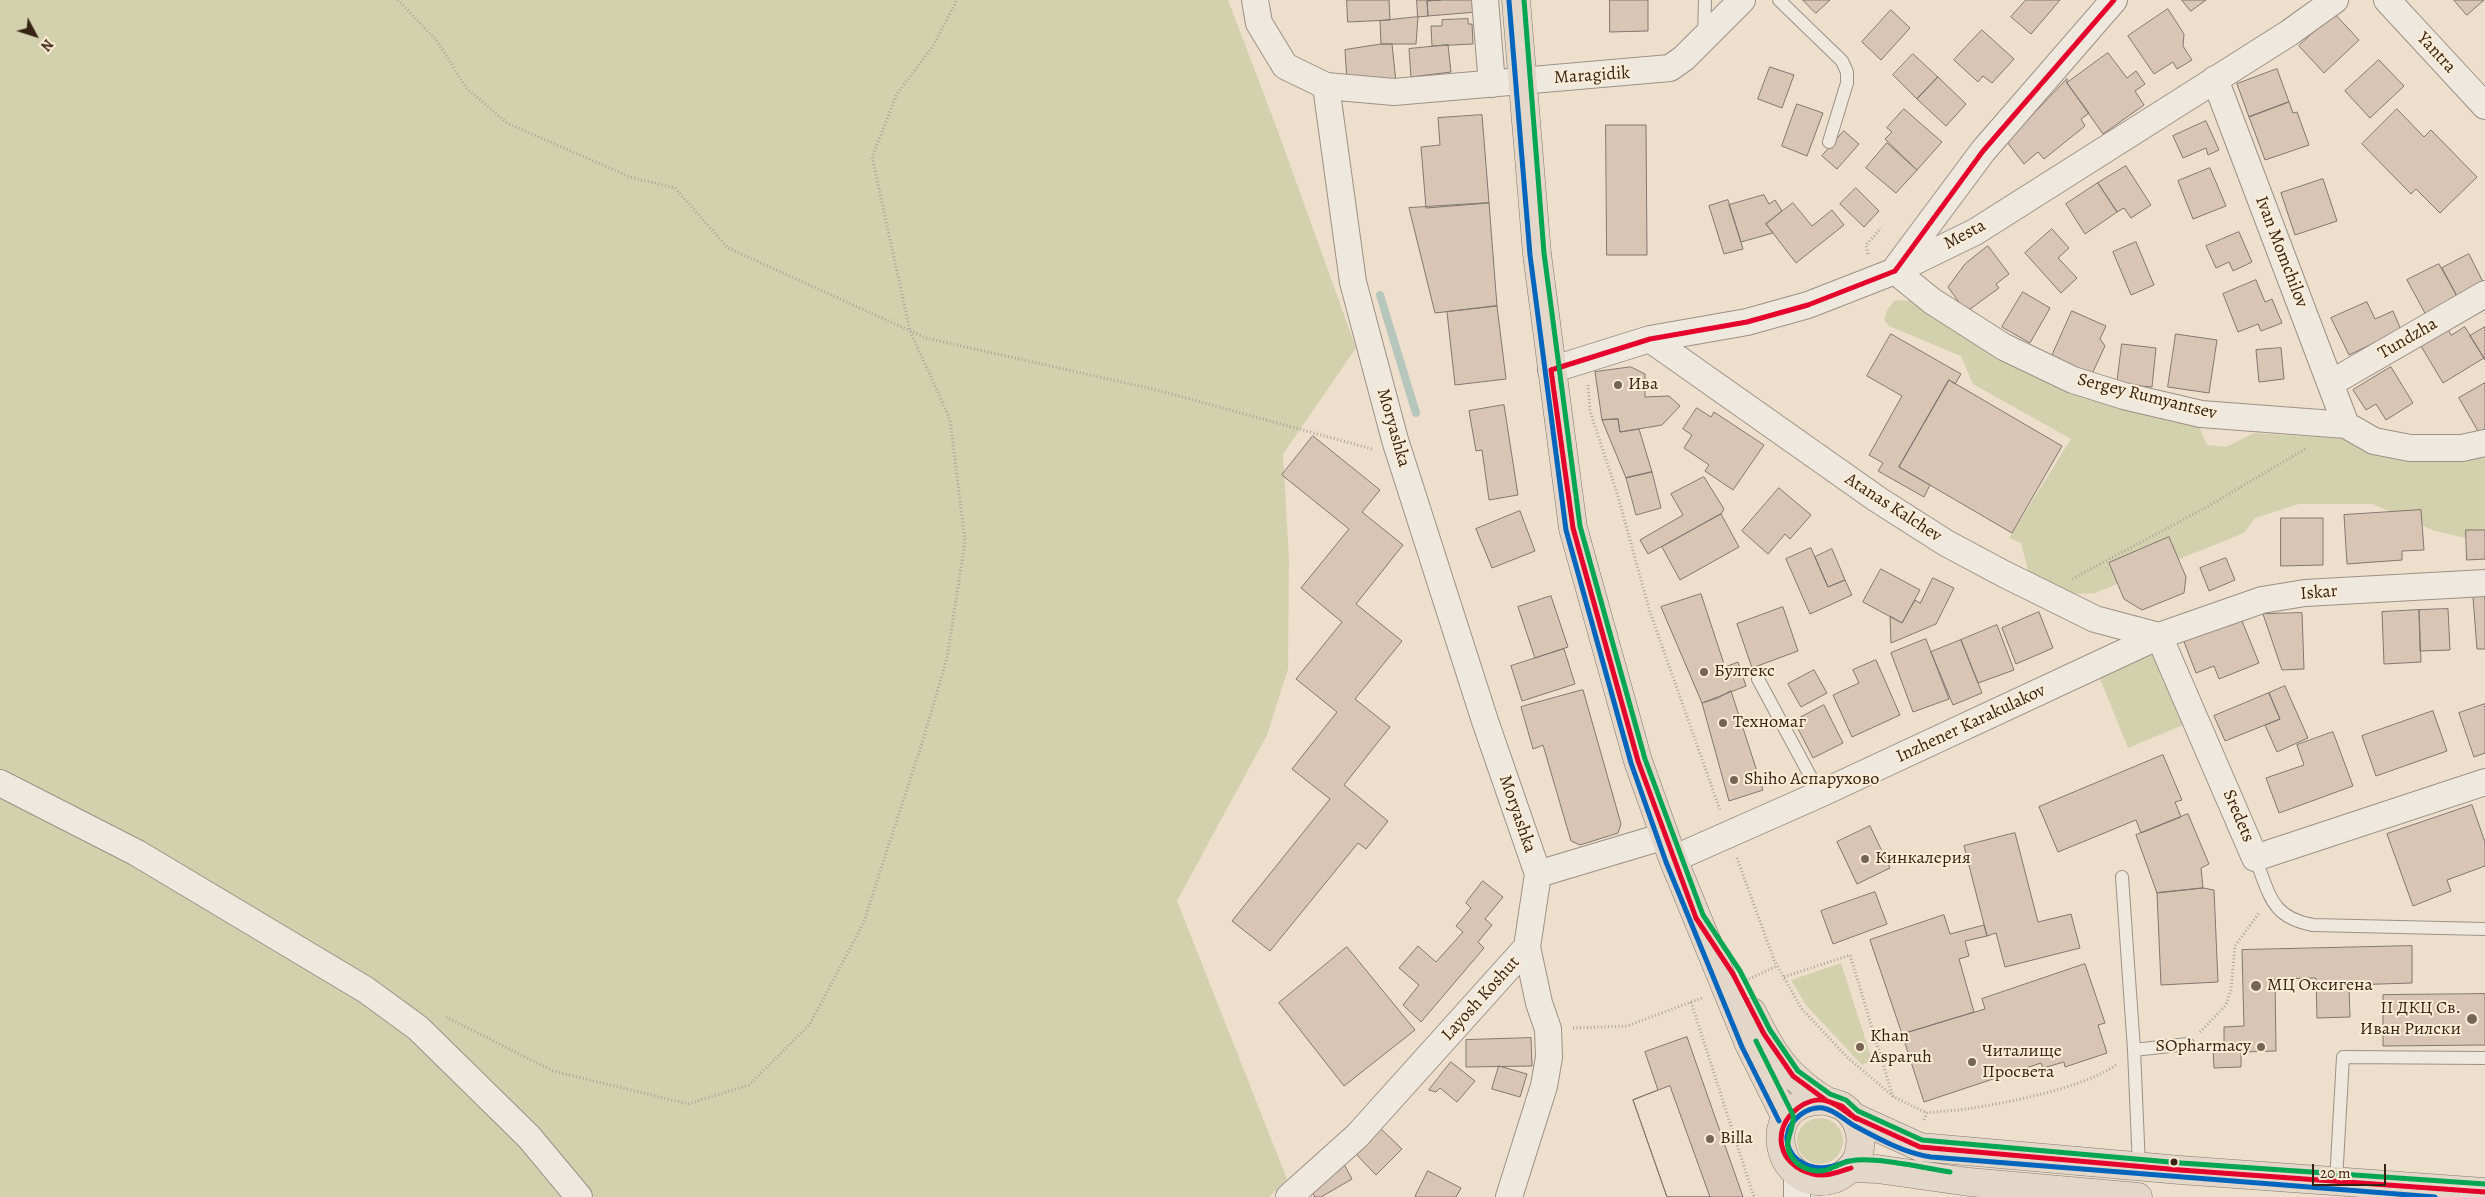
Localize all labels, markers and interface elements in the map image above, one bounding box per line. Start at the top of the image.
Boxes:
north arrow [10,10,60,60]
street label: Yantra [2412,28,2460,78]
text: N [36,35,57,55]
street label: Maragidik [1553,63,1631,89]
street label: Ivan Momchilov [2250,193,2312,311]
street label: Mesta [1940,215,1990,255]
street label: Tundzha [2375,313,2441,365]
street label: Sergey Rumyantsev [2075,369,2219,425]
place label: Ива [1628,374,1658,396]
marker: Ива [1612,379,1624,391]
street label: Moryashka [1371,386,1415,470]
street label: Atanas Kalchev [1841,469,1945,547]
street label: Iskar [2300,581,2338,605]
place label: Бултекс [1714,661,1775,683]
marker: Бултекс [1698,666,1710,678]
street label: Inzhener Karakulakov [1893,680,2049,768]
place label: Техномаг [1733,712,1806,734]
marker: Техномаг [1717,717,1729,729]
place label: Shiho Аспарухово [1744,769,1879,791]
street label: Moryashka [1494,772,1540,856]
marker: Shiho Аспарухово [1728,774,1740,786]
street label: Sredets [2217,786,2259,846]
place label: Кинкалерия [1875,848,1971,870]
marker: Кинкалерия [1859,853,1871,865]
street label: Layosh Koshut [1437,952,1525,1046]
place label: МЦ Оксигена [2267,975,2373,997]
marker: МЦ Оксигена [2249,979,2263,993]
place label: II ДКЦ Св. Иван Рилски [2360,998,2461,1040]
marker: II ДКЦ Св. Иван Рилски [2465,1012,2479,1026]
place label: Khan Asparuh [1870,1026,1932,1068]
place label: SOpharmacy [2156,1036,2251,1058]
marker: Khan Asparuh [1854,1041,1866,1053]
place label: Читалище Просвета [1982,1041,2062,1084]
marker: SOpharmacy [2255,1041,2267,1053]
marker: Читалище Просвета [1966,1056,1978,1068]
place label: Billa [1720,1128,1753,1150]
marker: Billa [1704,1133,1716,1145]
scale bar [2315,1154,2389,1186]
unlabelled marker [2169,1157,2179,1167]
text: 20 m [2320,1163,2351,1183]

